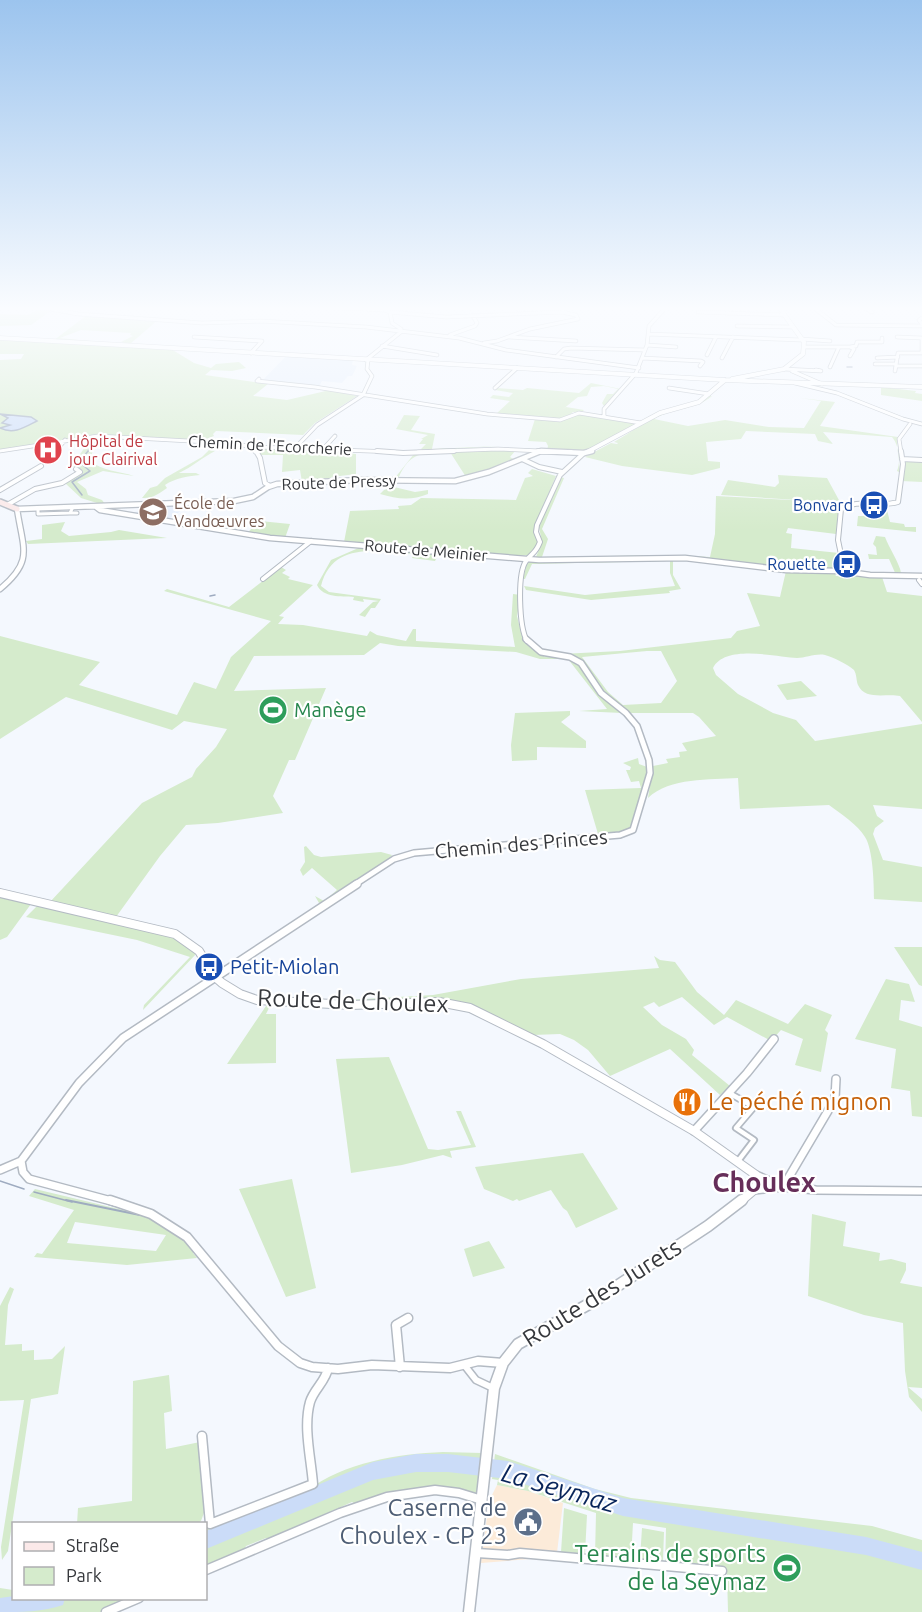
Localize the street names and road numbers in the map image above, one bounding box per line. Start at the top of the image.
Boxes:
street label: Chemin de l'Ecorcherie [188,432,352,458]
street label: Route de Pressy [281,471,397,493]
street label: Route de Meinier [364,536,488,564]
street label: Chemin des Princes [433,824,608,863]
street label: Route de Choulex [257,984,449,1017]
street label: Route des Jurets [518,1233,686,1352]

